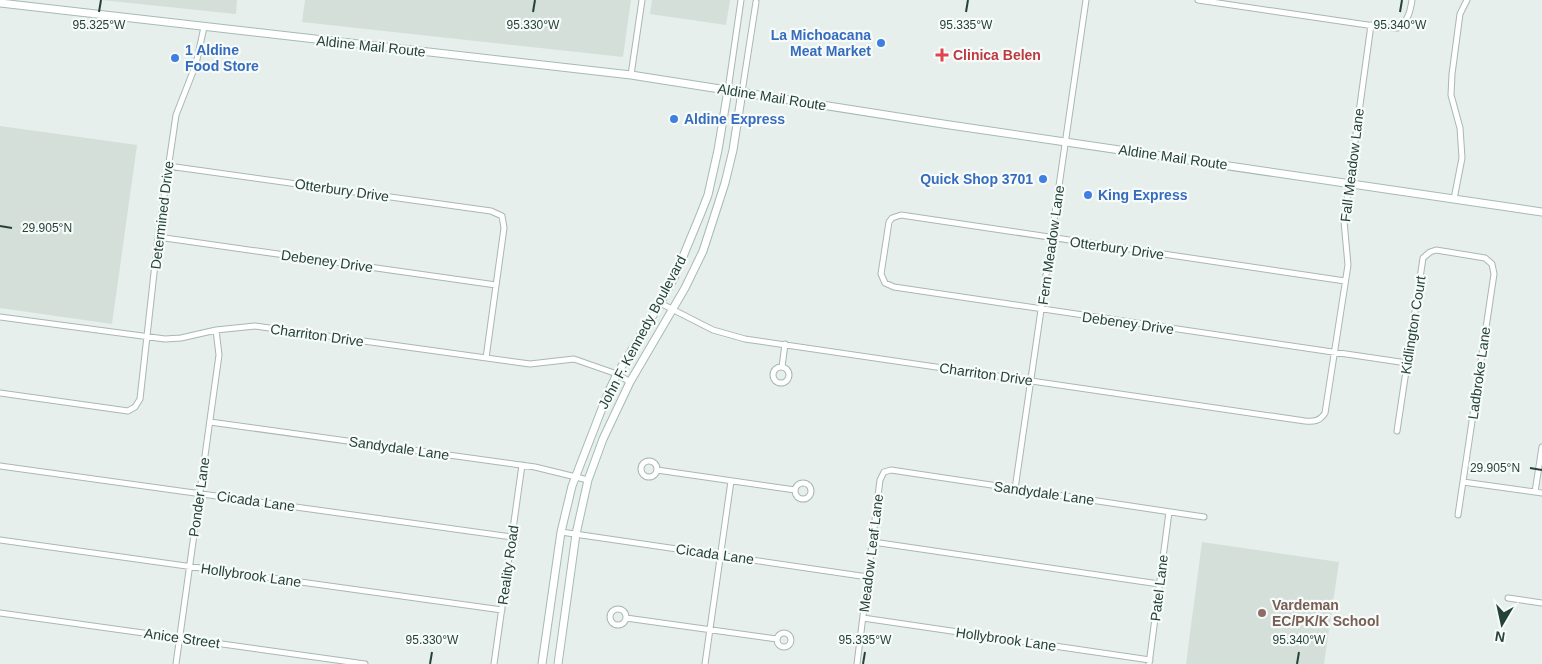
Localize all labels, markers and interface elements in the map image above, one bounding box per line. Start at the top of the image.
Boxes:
text: 95.325°W [73,18,126,32]
text: 95.330°W [507,18,560,32]
text: 95.335°W [940,18,993,32]
text: 95.340°W [1374,18,1427,32]
place label: La Michoacana Meat Market [771,27,871,59]
street label: Aldine Mail Route [316,32,427,60]
marker: La Michoacana Meat Market [875,37,887,49]
place label: 1 Aldine Food Store [185,42,259,74]
place label: Clinica Belen [953,47,1041,63]
marker: Clinica Belen [935,48,949,62]
marker: 1 Aldine Food Store [169,52,181,64]
street label: Aldine Mail Route [717,81,828,114]
street label: Fall Meadow Lane [1337,107,1367,223]
place label: Aldine Express [684,111,785,127]
marker: Aldine Express [668,113,680,125]
street label: Aldine Mail Route [1118,141,1229,173]
street label: Determined Drive [147,160,177,270]
place label: Quick Shop 3701 [920,171,1033,187]
marker: Quick Shop 3701 [1037,173,1049,185]
street label: Otterbury Drive [294,175,390,205]
street label: Fern Meadow Lane [1035,184,1067,306]
place label: King Express [1098,187,1188,203]
marker: King Express [1082,189,1094,201]
text: 29.905°N [22,221,72,235]
street label: Otterbury Drive [1069,233,1165,263]
street label: Debeney Drive [280,247,374,275]
street label: John F. Kennedy Boulevard [595,253,689,411]
street label: Kidlington Court [1397,274,1429,375]
street label: Debeney Drive [1081,309,1175,337]
street label: Charriton Drive [269,321,365,350]
street label: Ladbroke Lane [1465,325,1493,420]
street label: Charriton Drive [938,360,1034,389]
street label: Sandydale Lane [348,433,450,463]
street label: Ponder Lane [185,456,213,538]
text: 29.905°N [1470,461,1520,475]
street label: Sandydale Lane [993,478,1095,508]
street label: Cicada Lane [216,488,296,514]
street label: Meadow Leaf Lane [856,493,886,613]
street label: Reality Road [495,524,521,606]
street label: Cicada Lane [675,541,755,567]
street label: Patel Lane [1147,554,1171,622]
street label: Hollybrook Lane [200,560,302,590]
place label: Vardeman EC/PK/K School [1272,597,1379,629]
north arrow [1477,599,1527,649]
marker: Vardeman EC/PK/K School [1256,607,1268,619]
street label: Hollybrook Lane [955,624,1057,654]
street label: Anice Street [143,625,221,651]
text: N [1494,628,1506,646]
text: 95.330°W [406,633,459,647]
text: 95.335°W [839,633,892,647]
text: 95.340°W [1273,633,1326,647]

